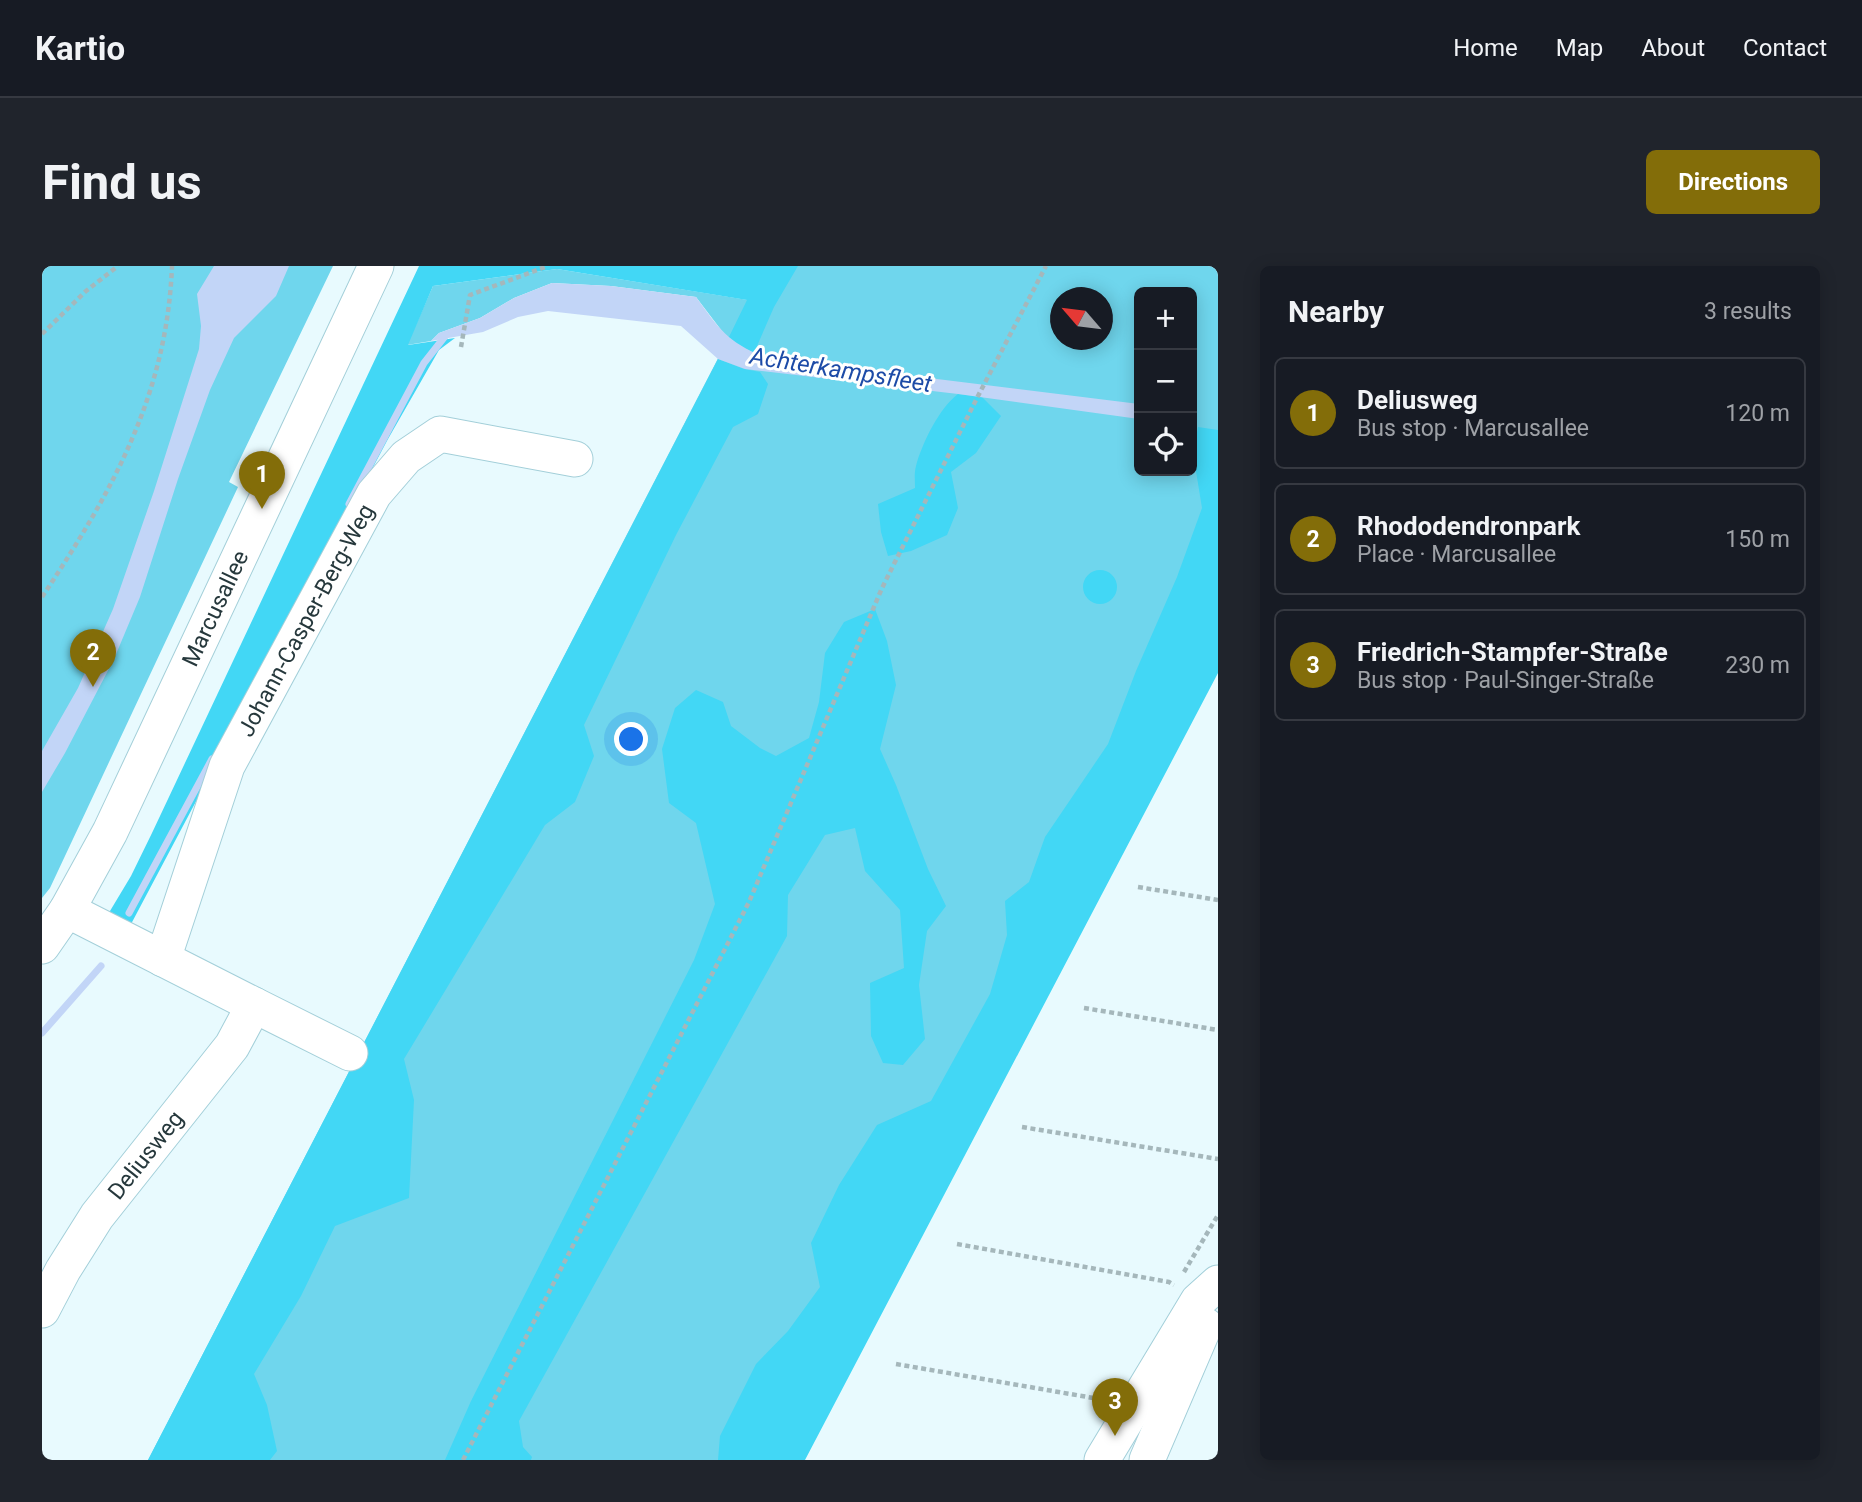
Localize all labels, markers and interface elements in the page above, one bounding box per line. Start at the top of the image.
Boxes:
text: Kartio [35,29,125,68]
text: Home [1453,34,1518,62]
text: Map [1556,34,1603,62]
text: About [1641,34,1705,62]
text: Contact [1743,34,1827,62]
button: Directions [1646,150,1820,214]
text: Find us [42,154,202,211]
north arrow [1050,287,1113,350]
map controls [1134,287,1197,476]
button: + [1134,287,1197,350]
text: Nearby [1288,294,1384,329]
text: 3 results [1704,298,1792,325]
water label: Achterkampsfleet [747,342,934,398]
button: − [1134,350,1197,413]
text: Deliusweg [1357,385,1478,415]
text: 1 [1306,400,1320,427]
text: 120 m [1725,400,1790,427]
button: locate [1134,413,1197,476]
text: Bus stop · Marcusallee [1357,415,1589,442]
pin: 1 [239,451,285,509]
street label: Johann-Casper-Berg-Weg [233,500,380,741]
text: Rhododendronpark [1357,511,1580,541]
text: 2 [1306,526,1320,553]
text: 150 m [1725,526,1790,553]
text: Place · Marcusallee [1357,541,1556,568]
street label: Marcusallee [177,546,254,671]
pin: 2 [70,629,116,687]
text: Friedrich-Stampfer-Straße [1357,637,1668,667]
text: 3 [1306,652,1320,679]
text: 230 m [1725,652,1790,679]
text: Bus stop · Paul-Singer-Straße [1357,667,1654,694]
your location [614,722,648,756]
street label: Deliusweg [103,1106,189,1205]
pin: 3 [1092,1378,1138,1436]

